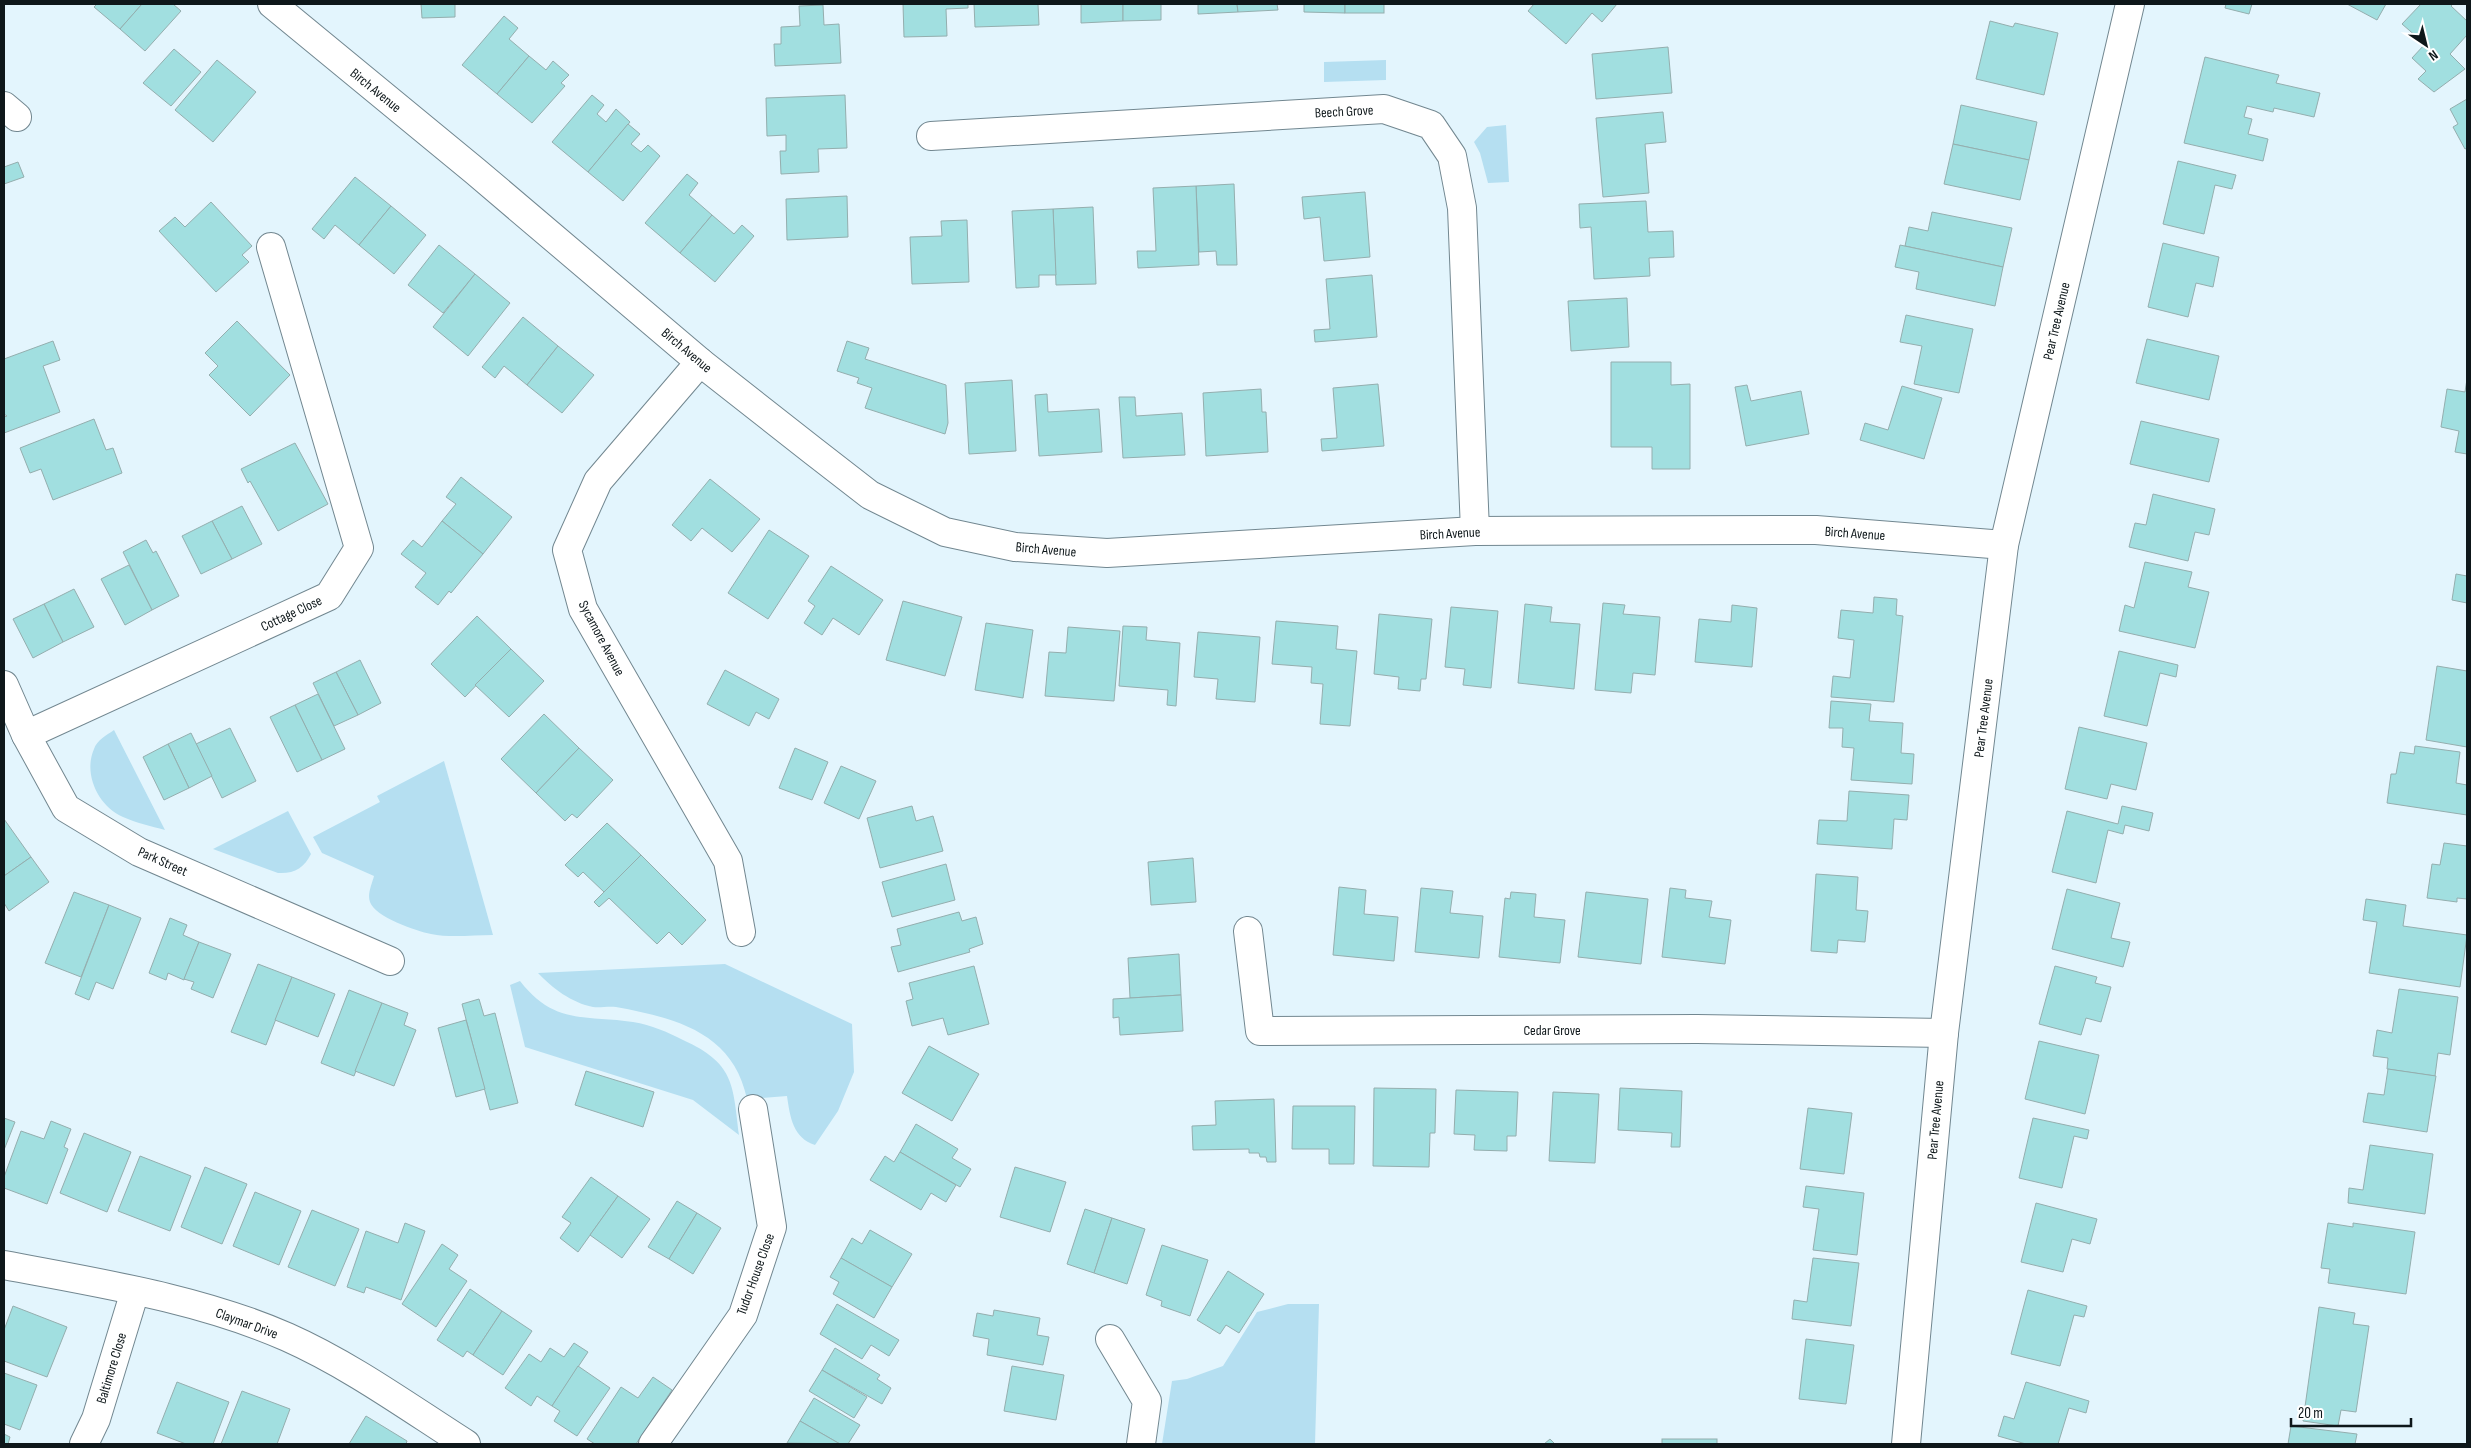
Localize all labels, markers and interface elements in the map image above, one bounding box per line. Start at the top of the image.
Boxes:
north arrow [2401,20,2451,70]
text: N [2425,46,2441,64]
street label: Birch Avenue [347,65,405,116]
street label: Beech Grove [1314,101,1374,122]
street label: Pear Tree Avenue [2039,281,2074,362]
street label: Birch Avenue [658,324,715,376]
street label: Birch Avenue [1419,523,1481,544]
street label: Birch Avenue [1824,523,1886,544]
street label: Birch Avenue [1015,538,1077,561]
street label: Cottage Close [258,592,325,635]
street label: Sycamore Avenue [575,598,628,679]
street label: Pear Tree Avenue [1970,678,1997,758]
street label: Park Street [135,843,190,880]
street label: Cedar Grove [1523,1022,1581,1039]
street label: Pear Tree Avenue [1924,1080,1947,1160]
street label: Tudor House Close [733,1231,778,1317]
street label: Claymar Drive [213,1304,280,1343]
street label: Baltimore Close [93,1331,130,1406]
scale bar [2291,1396,2411,1428]
text: 20 m [2298,1404,2323,1423]

